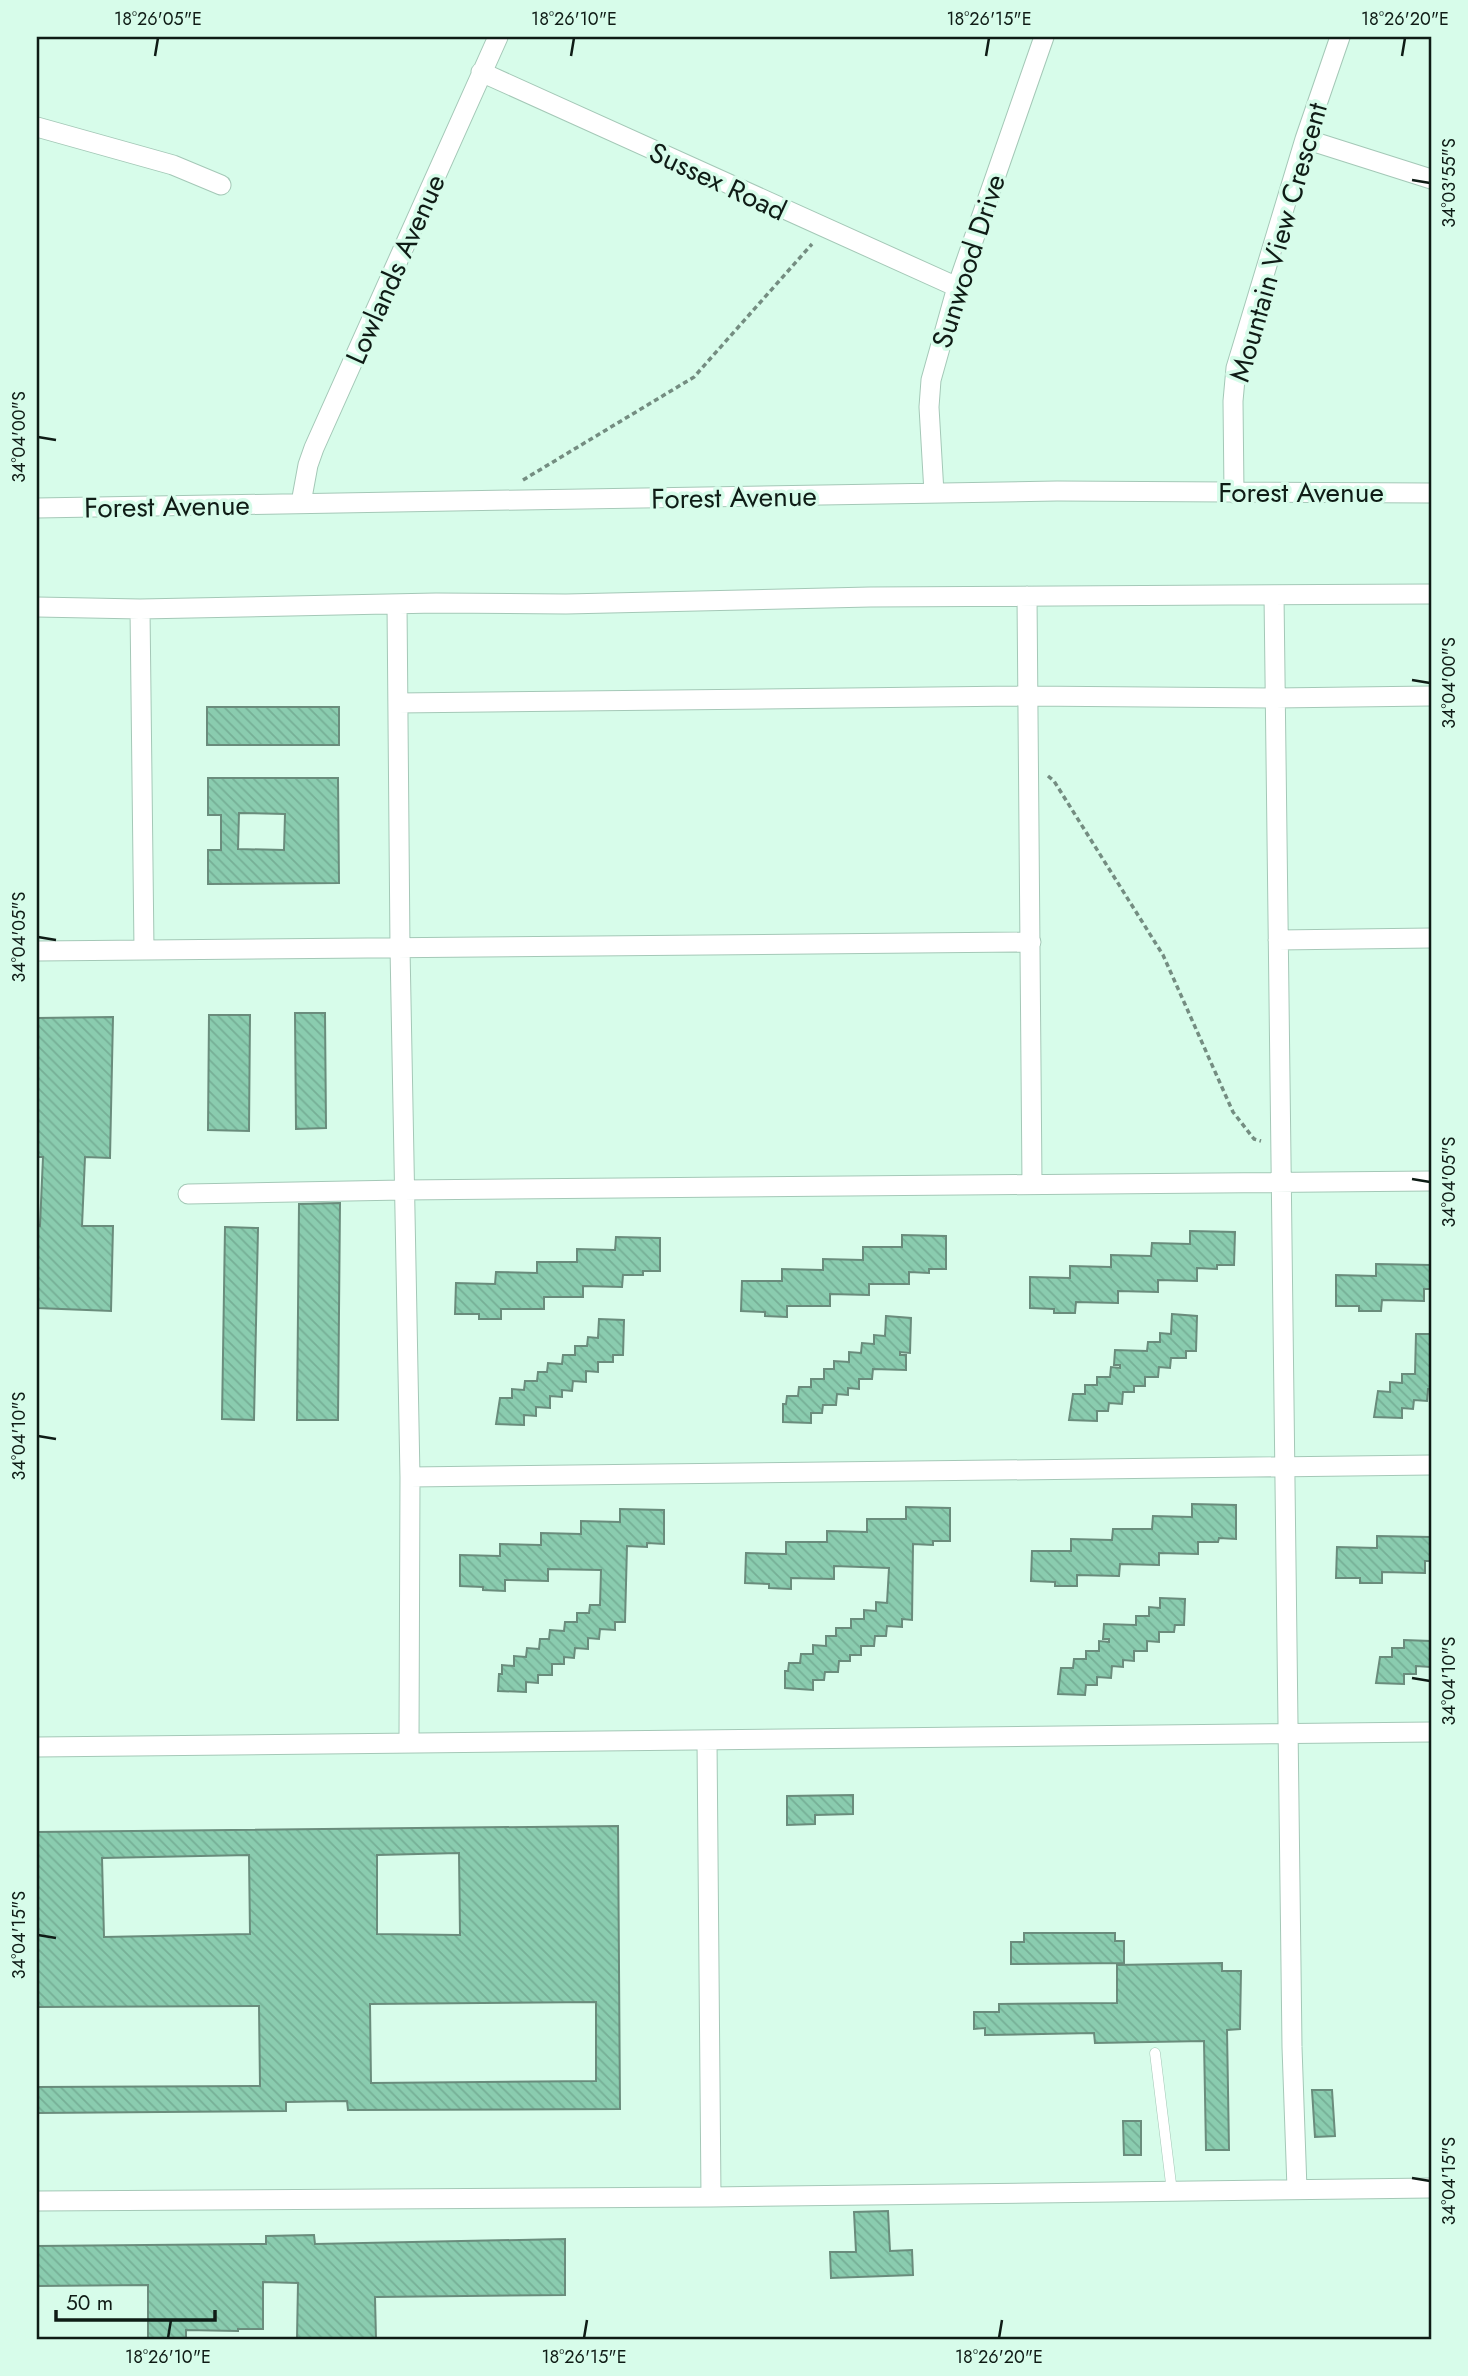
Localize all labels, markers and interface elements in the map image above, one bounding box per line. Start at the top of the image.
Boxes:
text: 18°26'05"E [114,6,202,32]
text: 18°26'10"E [531,6,617,32]
text: 18°26'15"E [946,6,1032,32]
text: 18°26'20"E [1361,6,1449,32]
street label: Mountain View Crescent [1219,98,1338,386]
street label: Sussex Road [642,132,793,231]
text: 34°03'55"S [1436,138,1462,228]
street label: Lowlands Avenue [335,168,456,371]
street label: Sunwood Drive [921,169,1016,353]
text: 34°04'00"S [6,391,32,483]
street label: Forest Avenue [1218,472,1384,513]
street label: Forest Avenue [651,476,817,519]
street label: Forest Avenue [84,485,250,528]
text: 34°04'00"S [1436,637,1462,729]
text: 34°04'05"S [6,891,32,982]
text: 34°04'05"S [1436,1136,1462,1227]
text: 34°04'10"S [6,1391,32,1480]
text: 34°04'10"S [1436,1636,1462,1725]
text: 34°04'15"S [6,1891,32,1979]
text: 34°04'15"S [1436,2137,1462,2225]
scale bar [56,2278,215,2322]
text: 50 m [66,2288,113,2318]
text: 18°26'10"E [125,2344,211,2370]
text: 18°26'15"E [541,2344,627,2370]
text: 18°26'20"E [955,2344,1043,2370]

